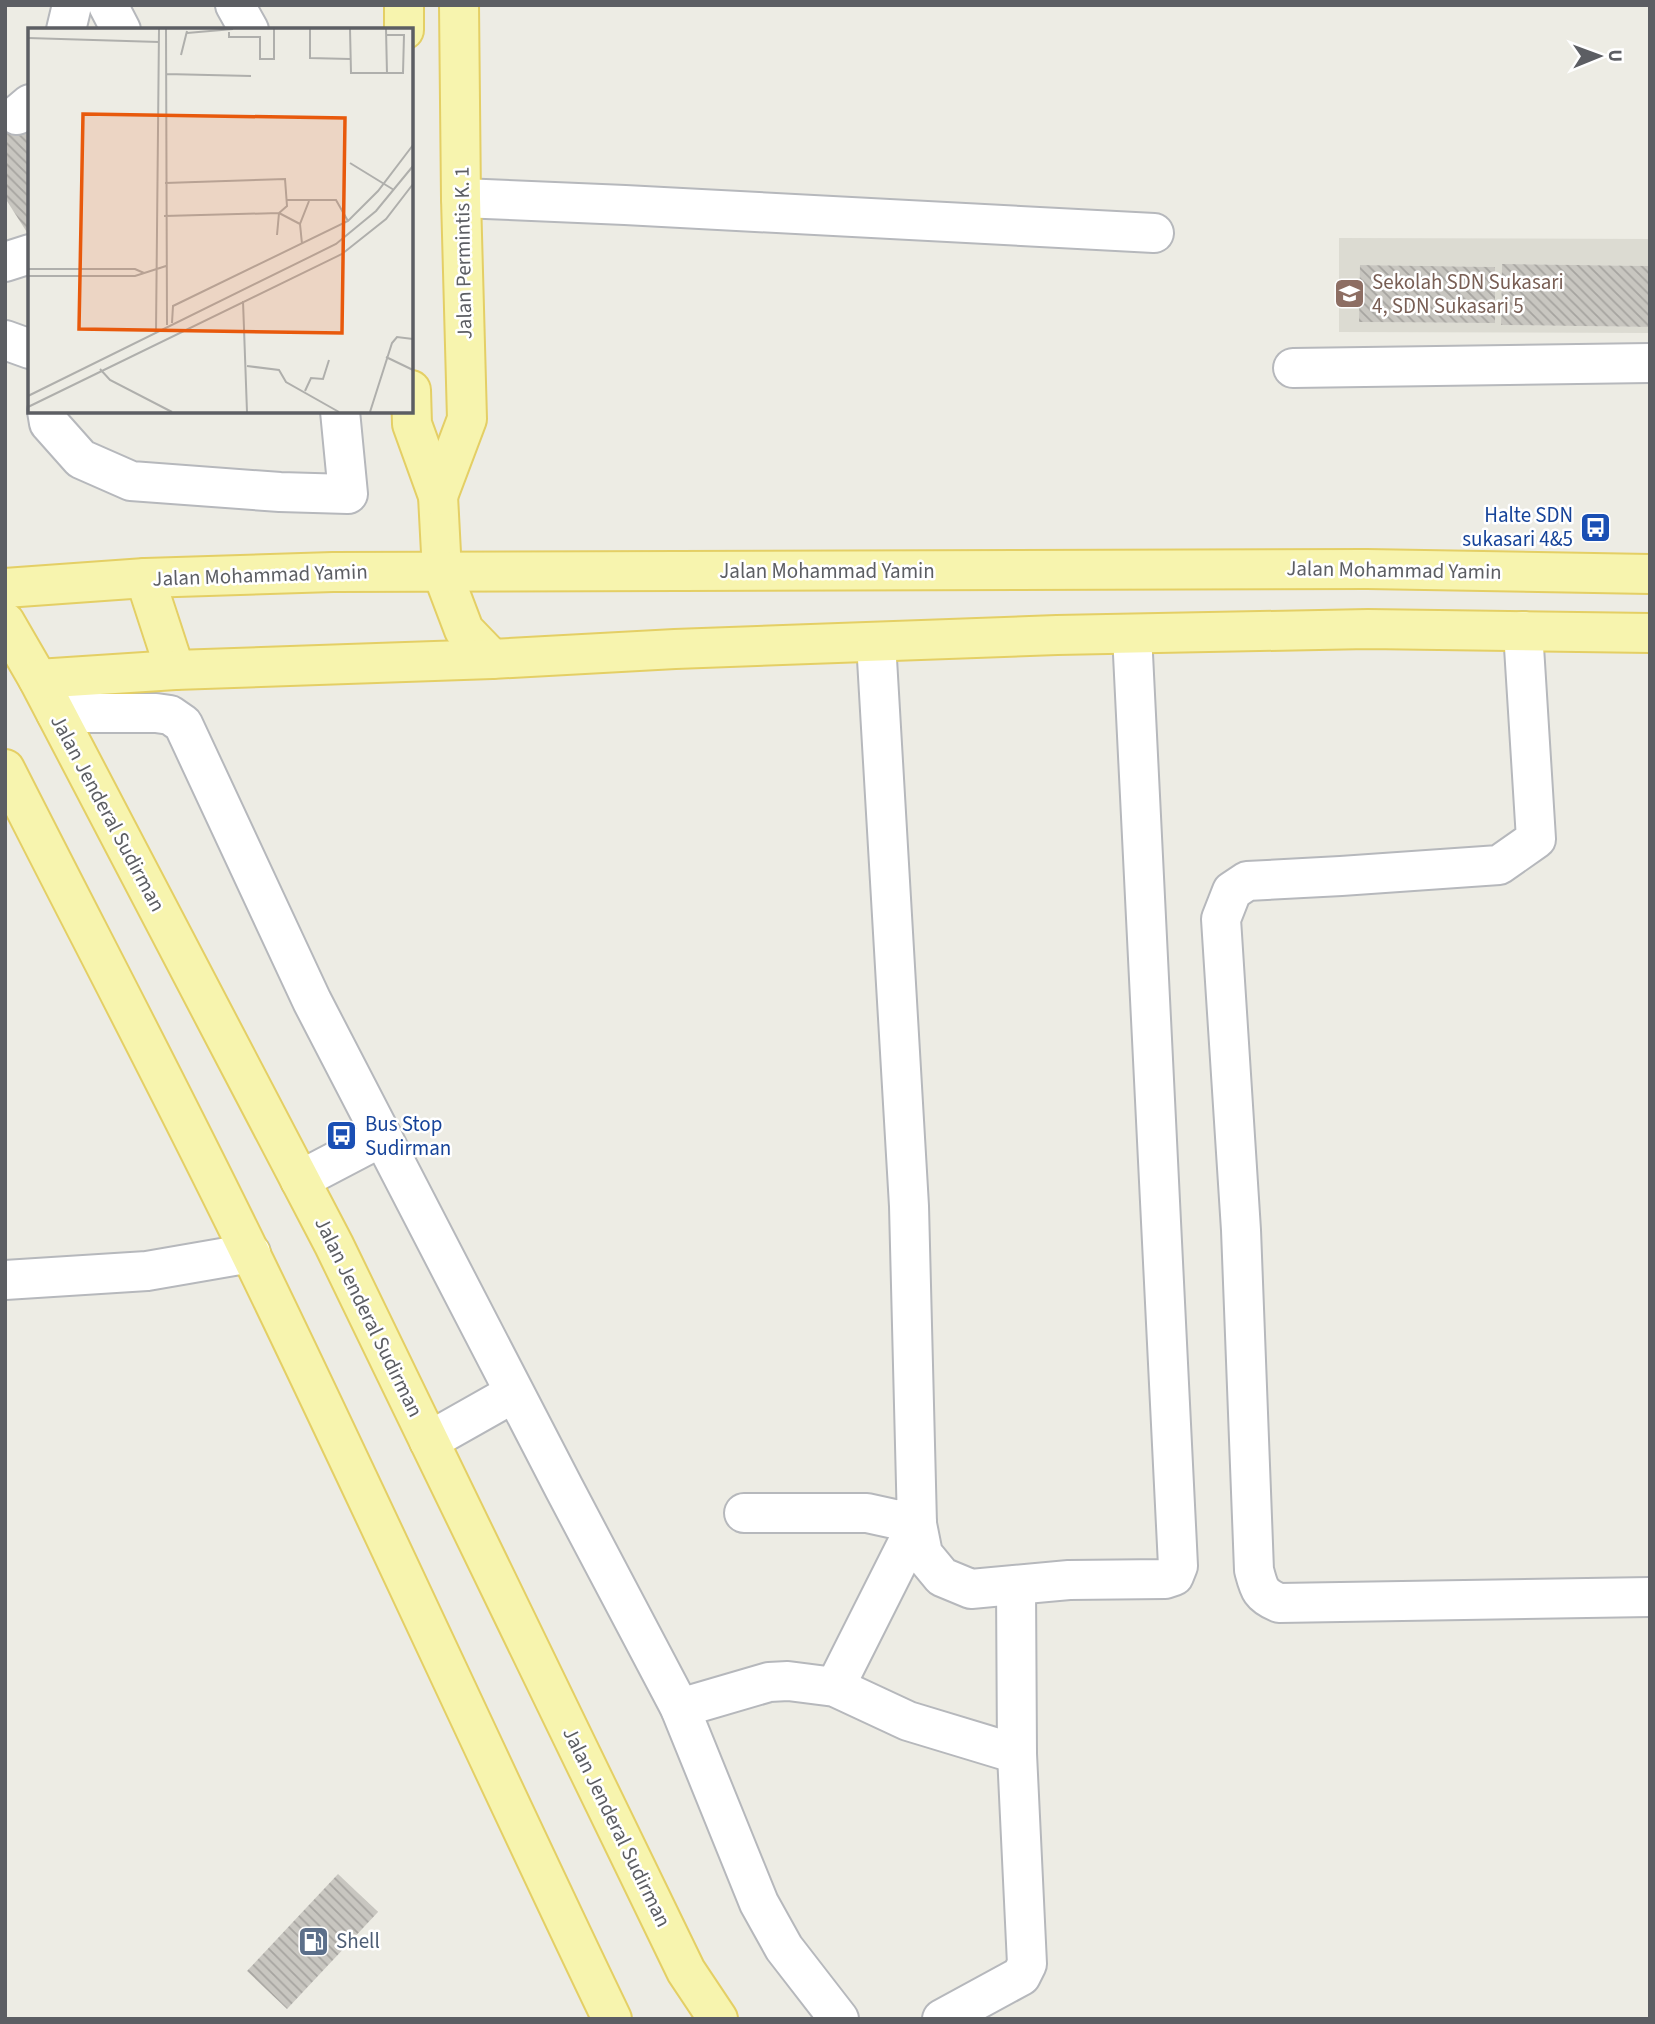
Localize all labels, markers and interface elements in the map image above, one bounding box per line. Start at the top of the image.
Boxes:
north arrow [1564,21,1634,91]
inset map [28,28,413,413]
text: U [1601,49,1628,62]
street label: Jalan Permintis K. 1 [446,166,480,340]
place label: Sekolah SDN Sukasari 4, SDN Sukasari 5 [1372,267,1564,321]
school or university icon: Sekolah SDN Sukasari 4, SDN Sukasari 5 [1332,277,1366,311]
place label: Halte SDN sukasari 4&5 [1462,500,1573,554]
bus stop icon: Halte SDN sukasari 4&5 [1579,510,1613,544]
street label: Jalan Mohammad Yamin [1286,553,1502,587]
street label: Jalan Mohammad Yamin [152,556,368,594]
street label: Jalan Mohammad Yamin [719,556,935,586]
street label: Jalan Jenderal Sudirman [43,709,173,917]
place label: Bus Stop Sudirman [365,1109,451,1163]
bus stop icon: Bus Stop Sudirman [325,1119,359,1153]
street label: Jalan Jenderal Sudirman [307,1212,431,1422]
street label: Jalan Jenderal Sudirman [555,1722,679,1932]
fuel station icon: Shell [296,1924,330,1958]
place label: Shell [336,1926,380,1956]

